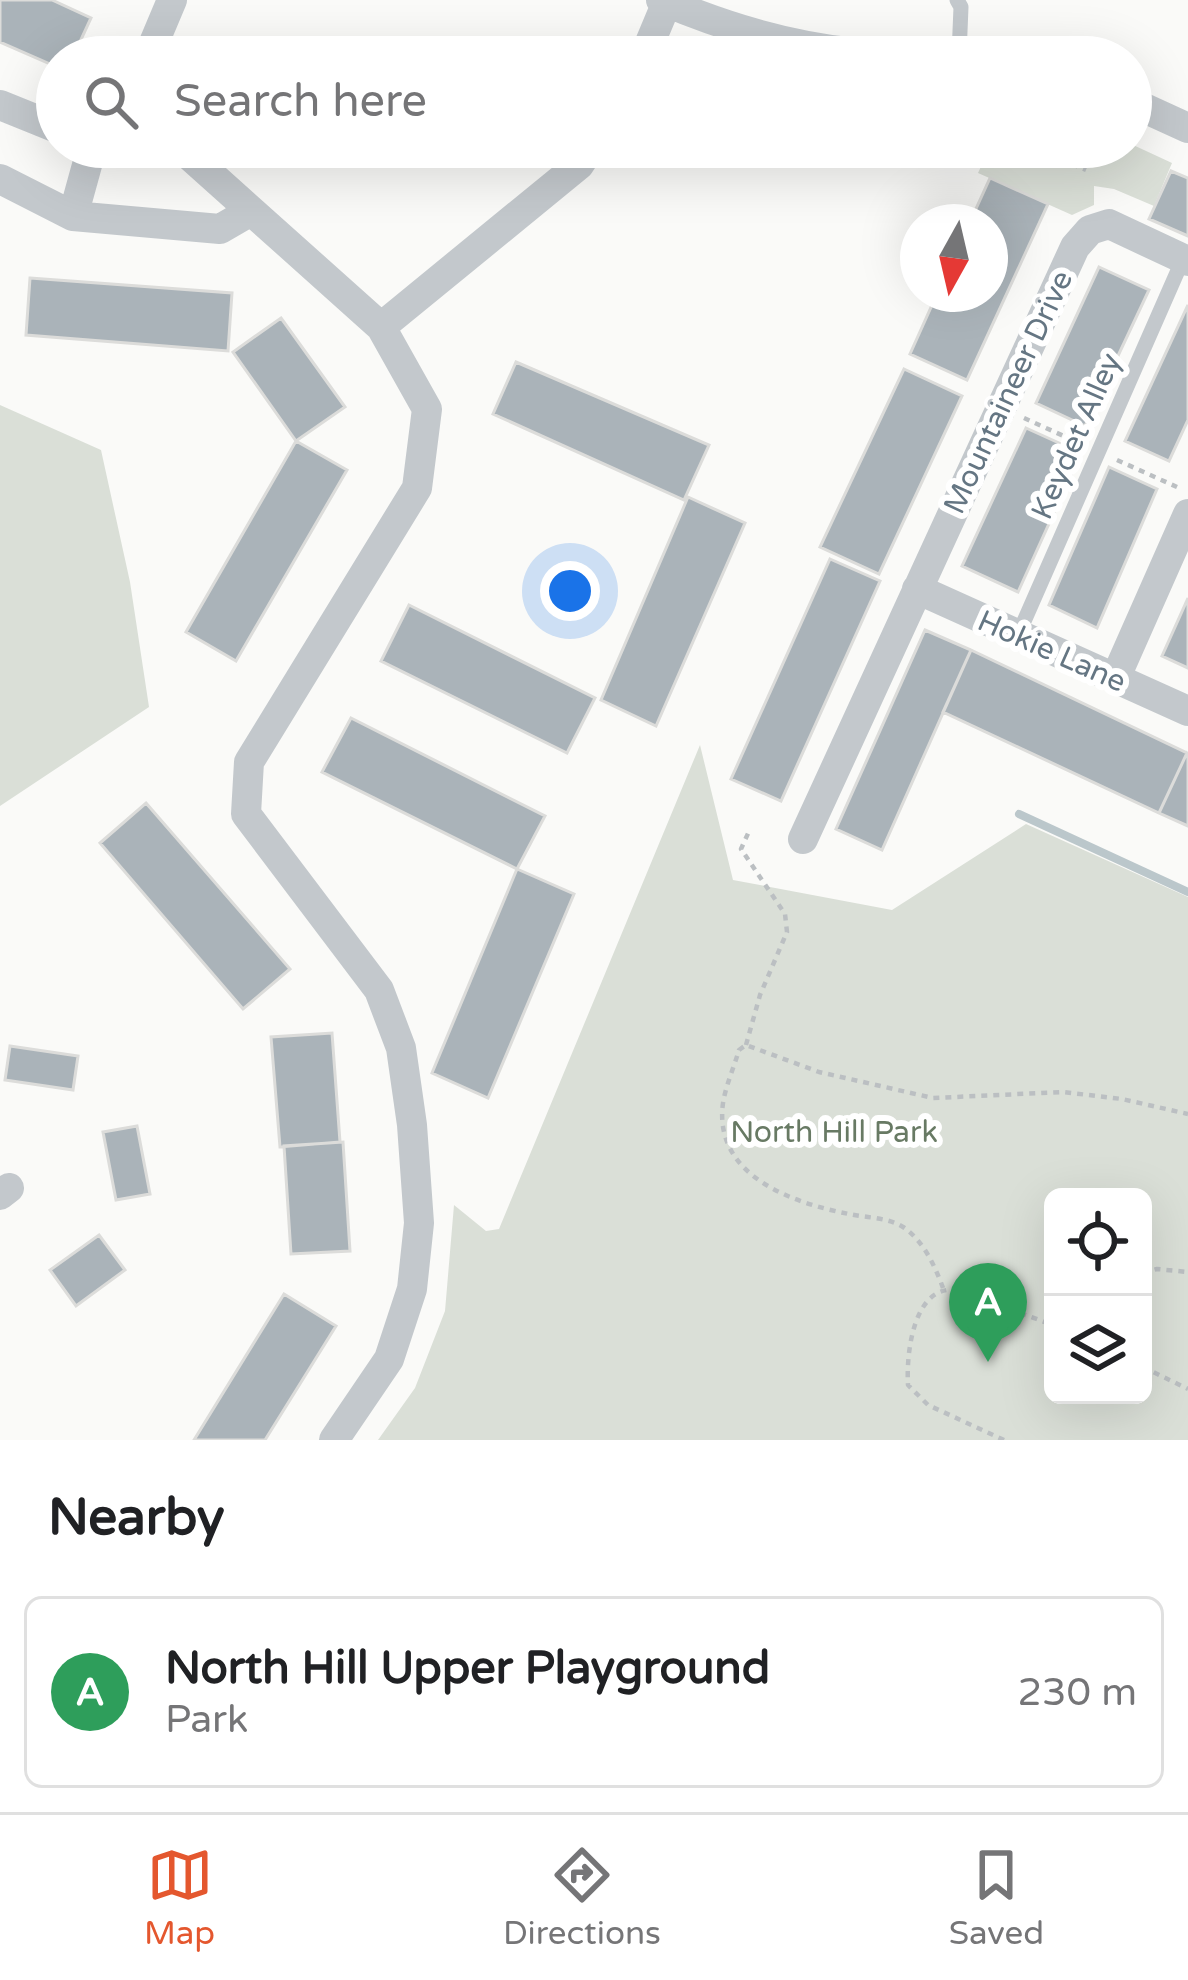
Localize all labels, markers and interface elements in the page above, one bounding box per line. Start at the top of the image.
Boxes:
search box [36,36,1152,168]
icon: search [78,69,144,135]
text: Search here [174,75,427,129]
north arrow [900,204,1008,312]
street label: Mountaineer Drive [936,265,1081,520]
street label: Keydet Alley [1023,347,1130,525]
your location [540,561,600,621]
street label: Hokie Lane [972,602,1132,701]
park label: North Hill Park [730,1114,938,1151]
map controls [1044,1188,1152,1404]
button: locate [1044,1188,1152,1296]
pin: A [949,1263,1027,1362]
button: layers [1044,1296,1152,1404]
text: Nearby [48,1487,225,1549]
text: North Hill Upper Playground [165,1642,770,1696]
text: A [75,1669,105,1716]
text: 230 m [1018,1669,1137,1716]
text: Park [165,1696,248,1743]
tab: Map [144,1842,215,1953]
tab: Directions [503,1842,661,1953]
tab: Saved [949,1842,1044,1953]

